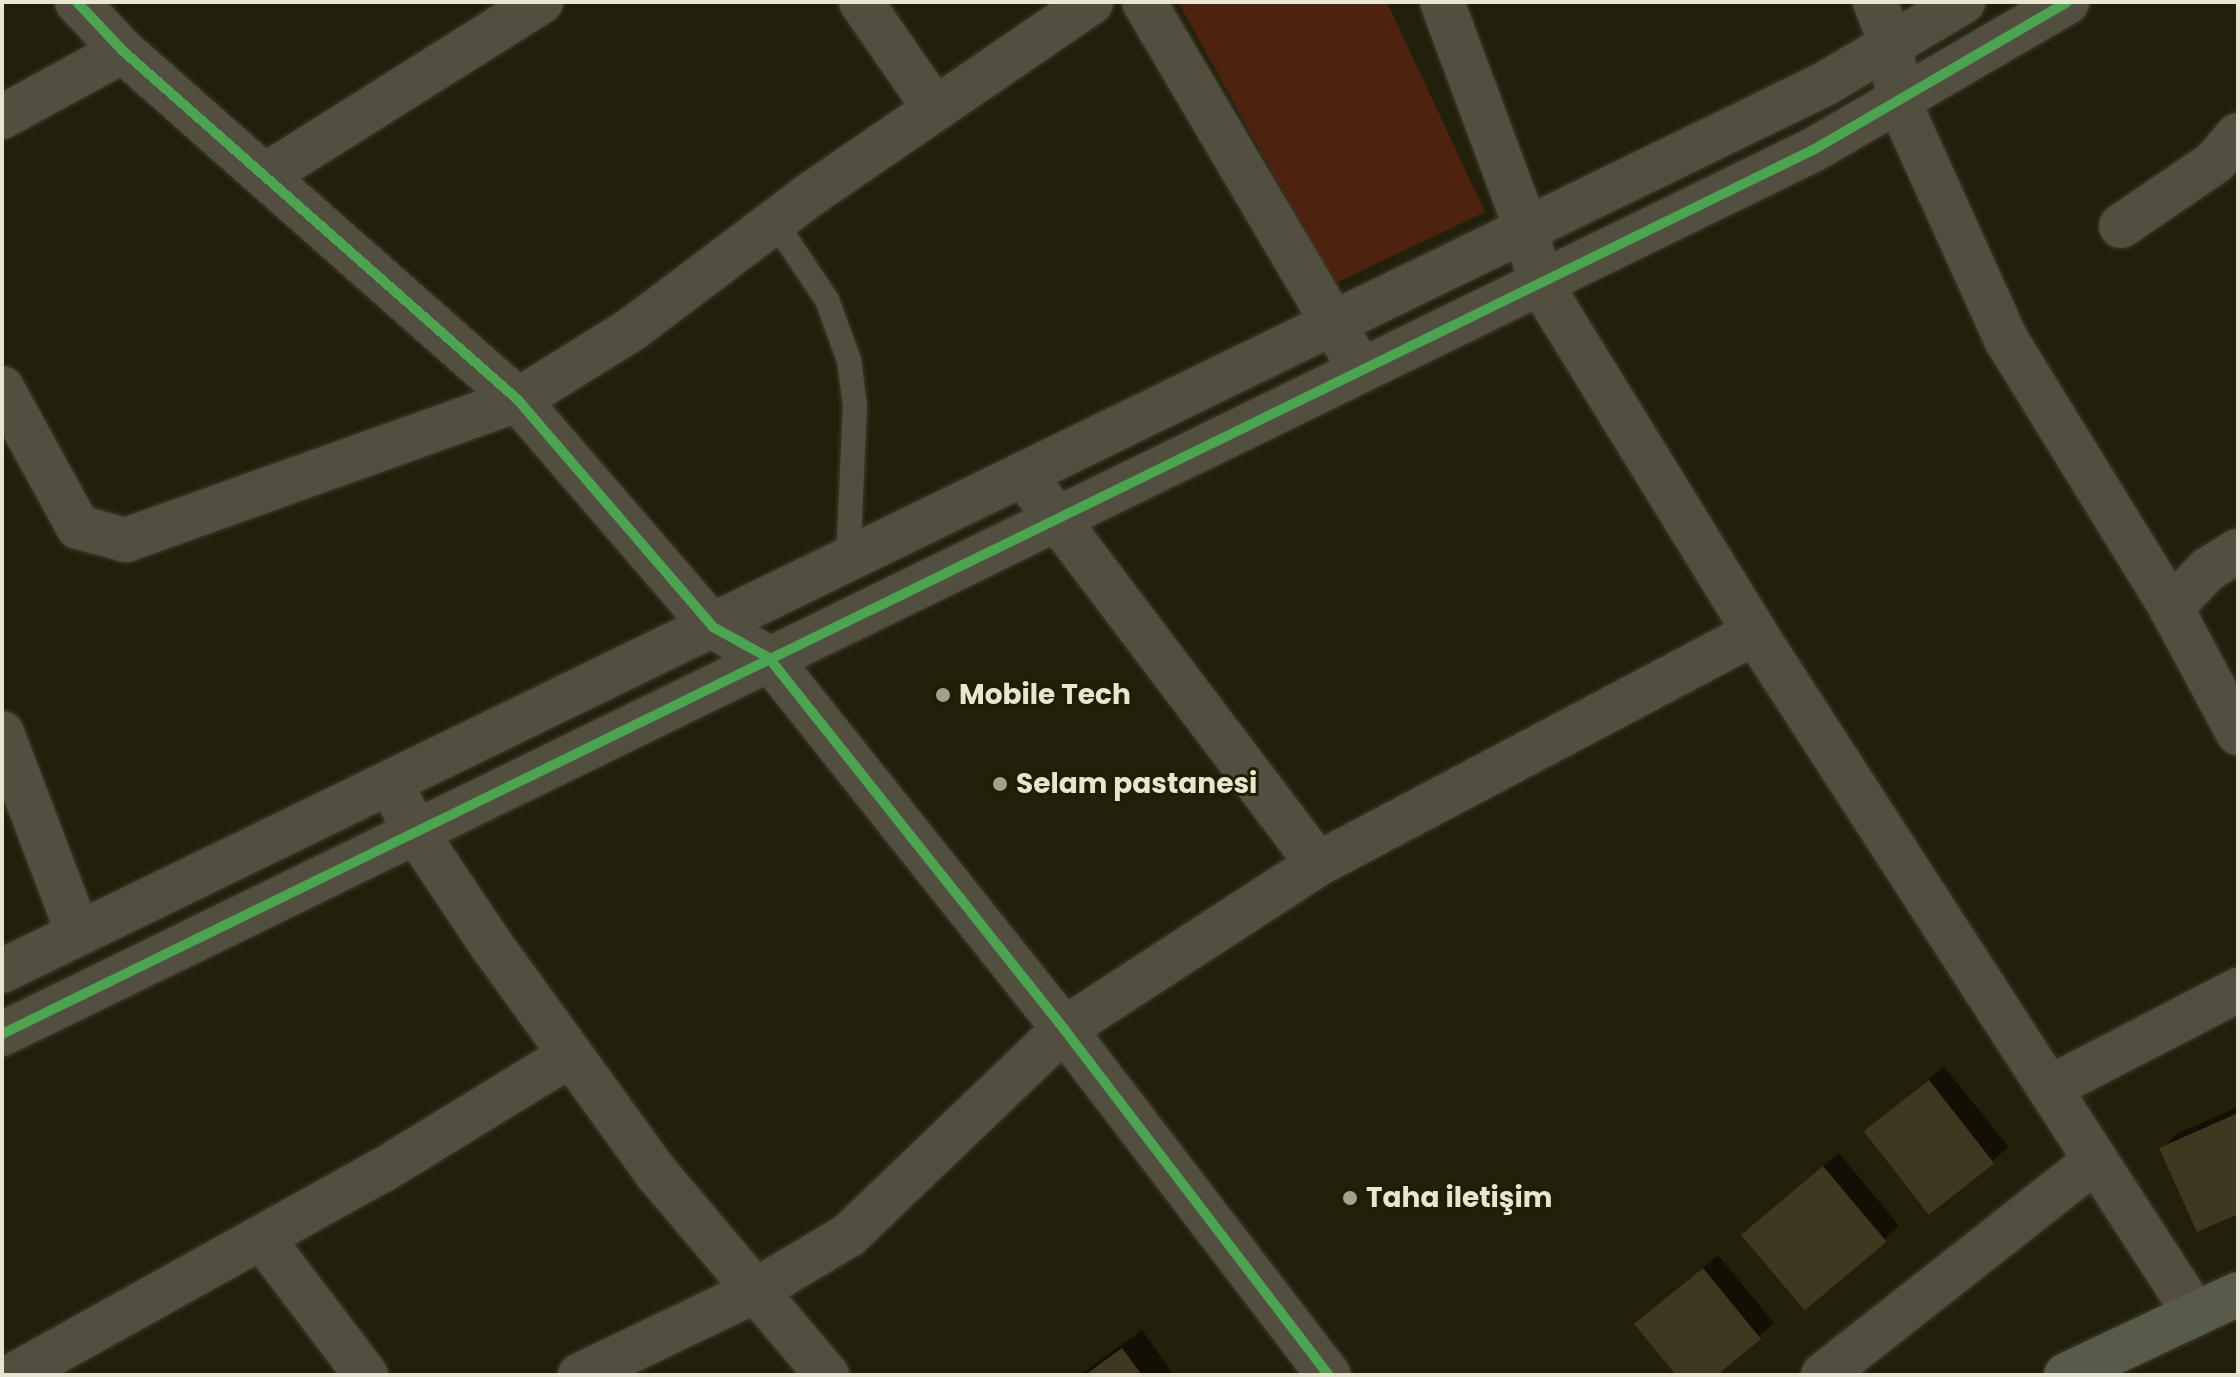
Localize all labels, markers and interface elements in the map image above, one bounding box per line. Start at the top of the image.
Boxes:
place label: Mobile Tech [959,678,1131,712]
marker: Mobile Tech [934,686,952,704]
place label: Selam pastanesi [1016,767,1257,801]
marker: Selam pastanesi [991,775,1009,793]
place label: Taha iletişim [1366,1181,1552,1215]
marker: Taha iletişim [1341,1189,1359,1207]

